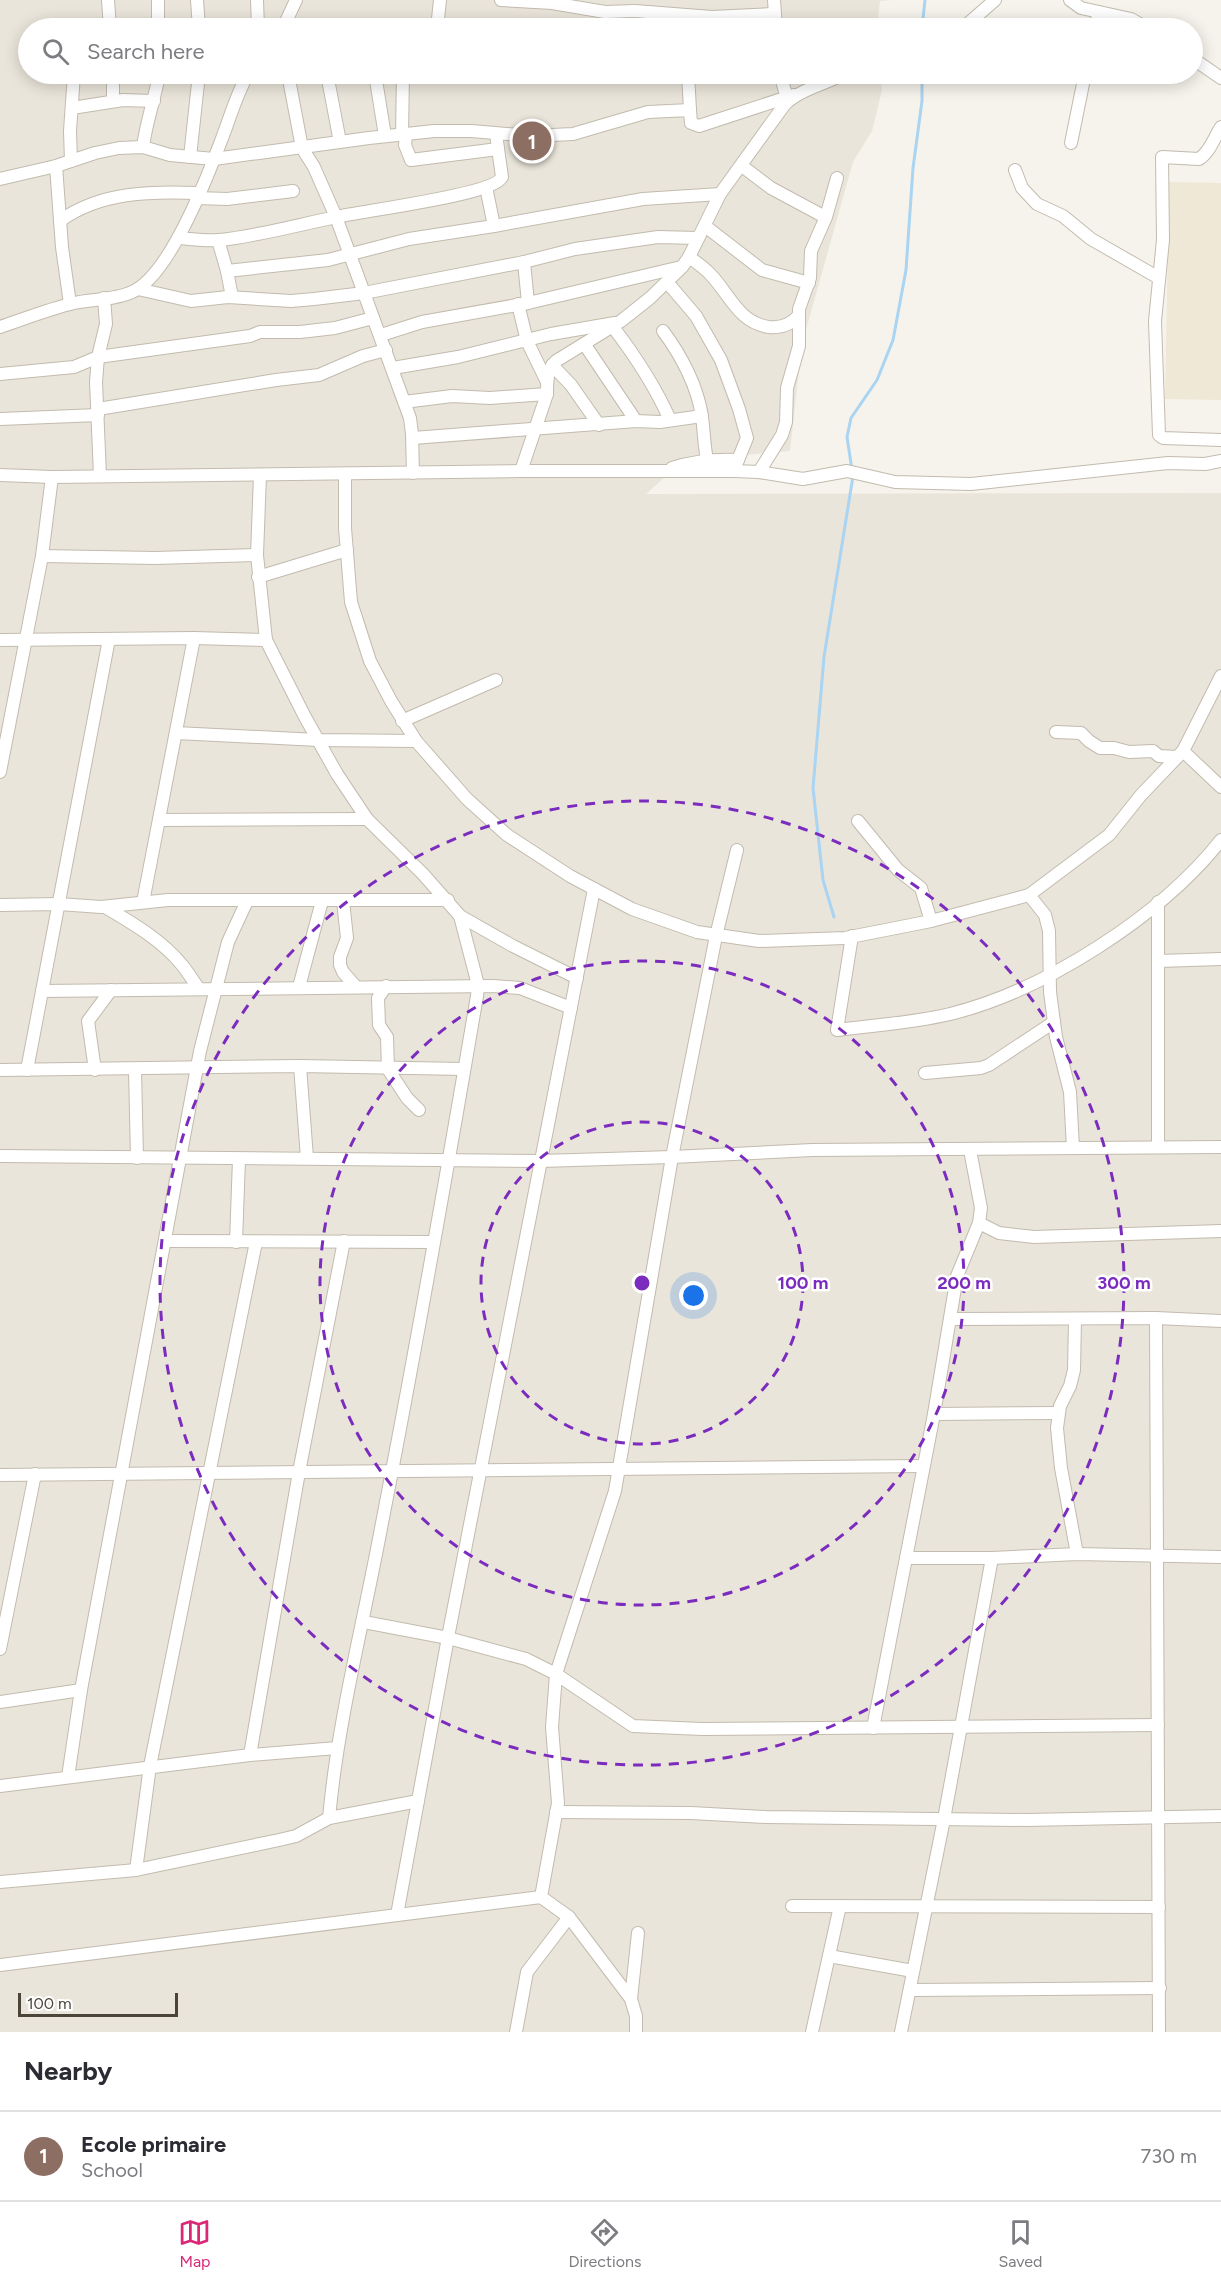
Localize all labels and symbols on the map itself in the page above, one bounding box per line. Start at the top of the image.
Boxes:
pin: 1 [512,118,552,164]
text: 100 m [778,1272,828,1294]
text: 200 m [937,1272,991,1294]
text: 300 m [1097,1272,1151,1294]
centre of rings [632,1273,652,1293]
your location [679,1281,708,1310]
scale bar [18,1990,178,2018]

